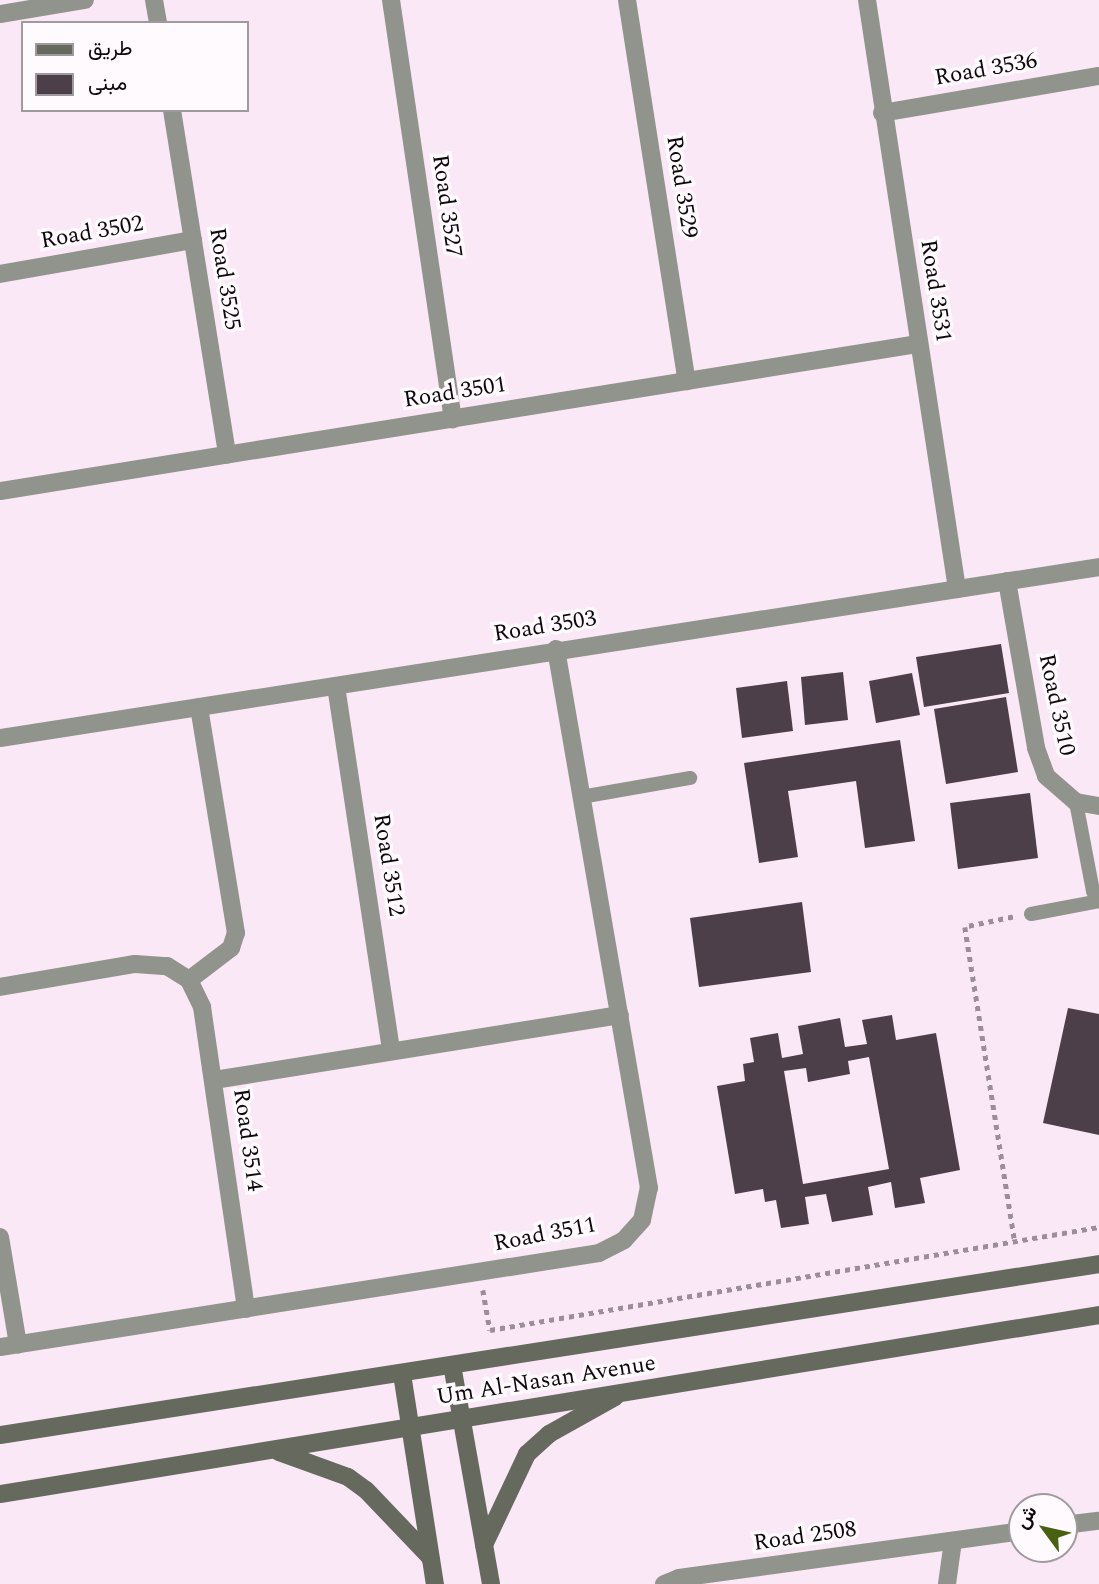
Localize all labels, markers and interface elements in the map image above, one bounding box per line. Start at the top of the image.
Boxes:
legend [21,21,248,112]
text: طريق [88,33,133,65]
street label: Road 3536 [933,47,1039,93]
text: مبنى [88,68,127,100]
street label: Road 3529 [659,134,703,240]
street label: Road 3527 [425,153,467,259]
street label: Road 3502 [39,210,145,256]
street label: Road 3525 [202,226,246,332]
street label: Road 3531 [913,238,957,344]
street label: Road 3501 [402,371,508,415]
street label: Road 3503 [492,605,598,649]
street label: Road 3510 [1032,651,1080,759]
street label: Road 3512 [366,812,410,918]
street label: Road 3514 [226,1087,268,1193]
street label: Road 3511 [492,1212,598,1258]
street label: Um Al-Nasan Avenue [434,1350,658,1412]
north arrow [1008,1493,1078,1563]
text: ش [1008,1500,1045,1535]
street label: Road 2508 [752,1516,858,1558]

